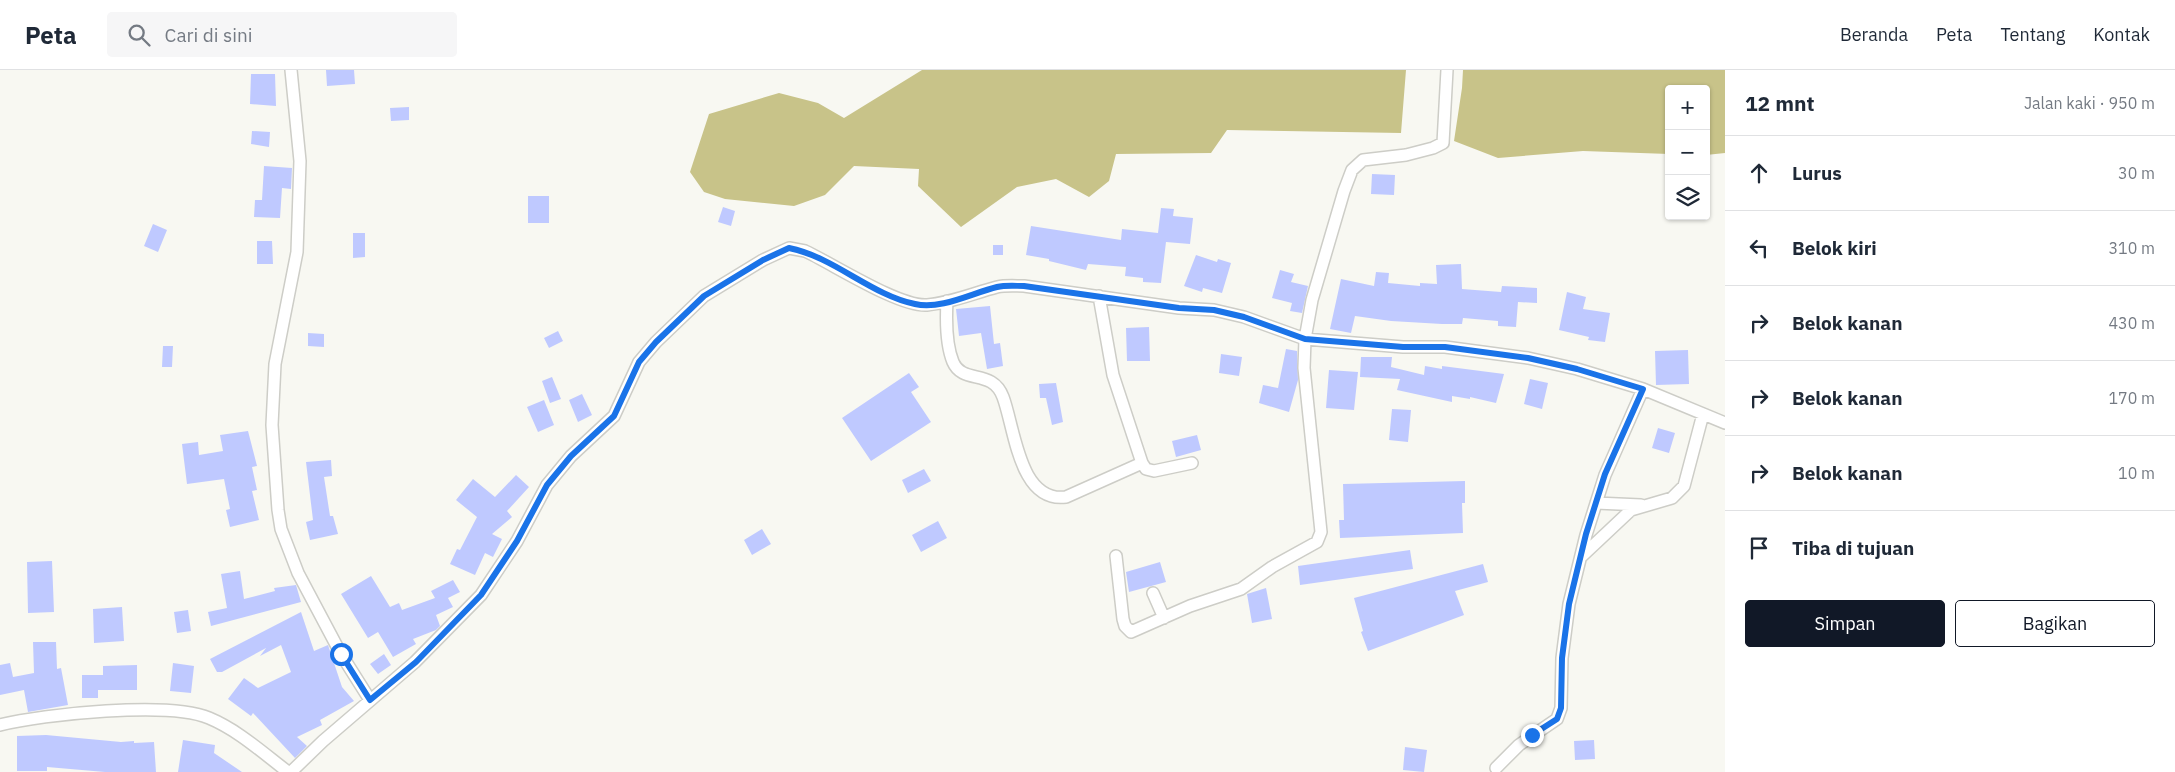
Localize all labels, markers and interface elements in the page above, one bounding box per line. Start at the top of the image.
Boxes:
search box [107,12,457,57]
text: Peta [25,19,77,51]
icon: search [125,21,153,49]
text: Cari di sini [165,23,253,47]
text: Beranda [1840,23,1908,46]
text: Peta [1936,23,1972,46]
text: Tentang [2000,23,2065,46]
text: Kontak [2093,23,2150,46]
map controls [1665,85,1710,220]
button: + [1665,85,1710,130]
text: 12 mnt [1745,89,1815,117]
text: Jalan kaki · 950 m [2024,93,2155,113]
button: − [1665,130,1710,175]
icon: ahead [1745,159,1773,187]
text: Lurus [1792,161,1842,185]
text: 30 m [2118,163,2155,183]
button: layers [1665,175,1710,220]
icon: left [1745,234,1773,262]
text: Belok kiri [1792,236,1877,260]
text: 310 m [2108,238,2155,258]
icon: right [1745,309,1773,337]
text: Belok kanan [1792,311,1903,335]
text: 430 m [2108,313,2155,333]
icon: right [1745,384,1773,412]
text: Belok kanan [1792,386,1903,410]
text: 170 m [2108,388,2155,408]
icon: right [1745,459,1773,487]
text: Belok kanan [1792,461,1903,485]
text: 10 m [2118,463,2155,483]
icon: arrive [1745,534,1773,562]
text: Tiba di tujuan [1792,536,1914,560]
button: Simpan [1745,600,1945,647]
button: Bagikan [1955,600,2155,647]
route start [330,643,353,666]
route end [1521,724,1544,747]

